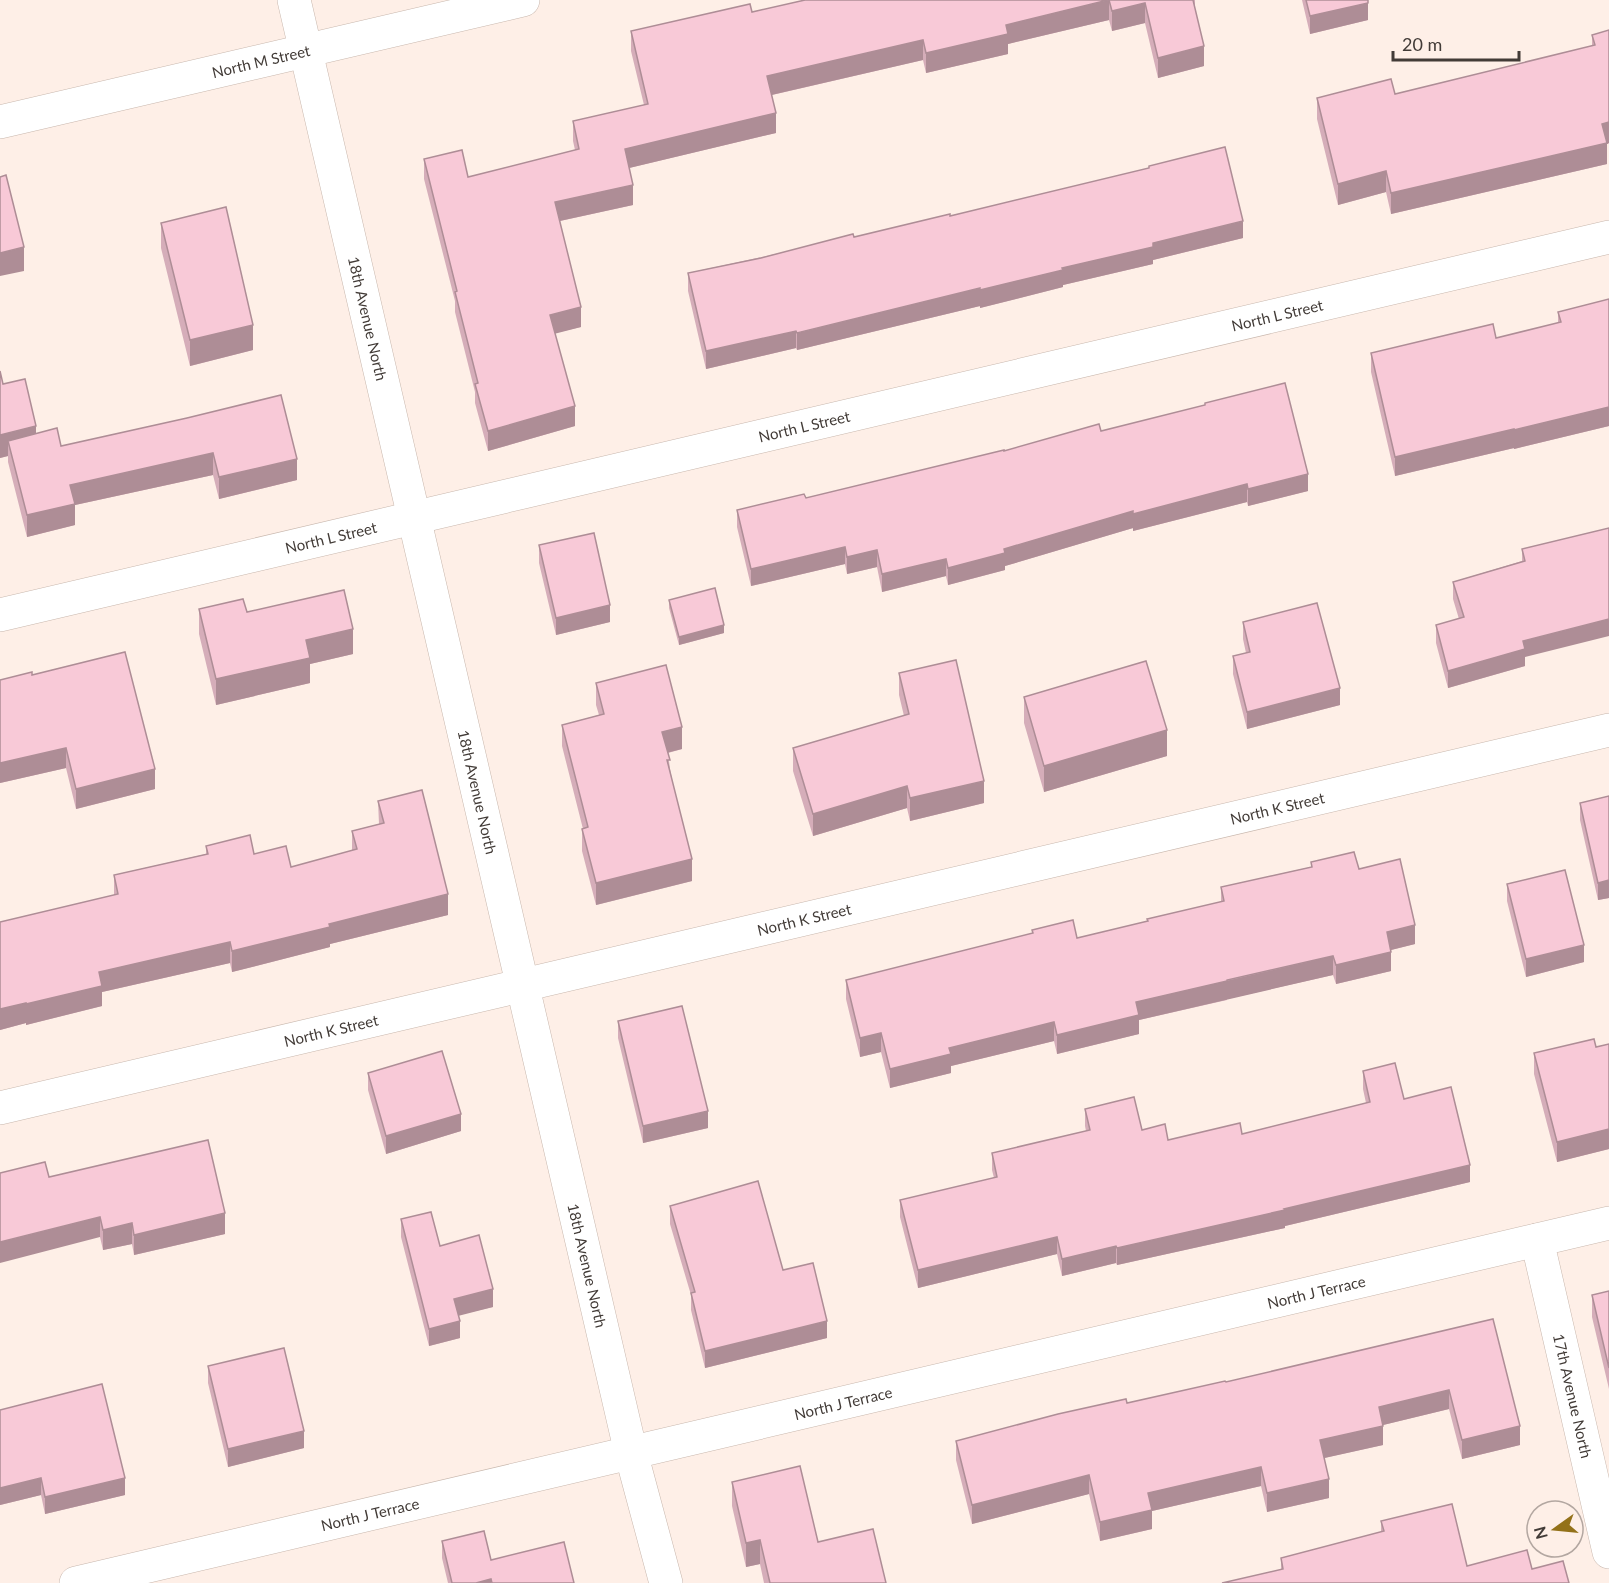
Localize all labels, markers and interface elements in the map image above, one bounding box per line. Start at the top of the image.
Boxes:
scale bar [1393,24,1519,62]
text: 20 m [1402,33,1442,55]
street label: North M Street [210,41,312,81]
street label: 18th Avenue North [345,255,391,382]
street label: North L Street [1230,295,1325,334]
street label: North L Street [757,407,852,446]
street label: North L Street [283,518,379,557]
street label: 18th Avenue North [455,728,501,856]
street label: North K Street [1228,788,1327,828]
street label: North K Street [755,899,854,939]
street label: North K Street [282,1010,380,1050]
street label: 18th Avenue North [564,1202,611,1329]
street label: North J Terrace [1265,1271,1367,1312]
street label: 17th Avenue North [1550,1332,1596,1460]
street label: North J Terrace [792,1383,894,1423]
street label: North J Terrace [319,1494,421,1534]
north arrow [1525,1499,1585,1559]
text: N [1529,1525,1551,1541]

